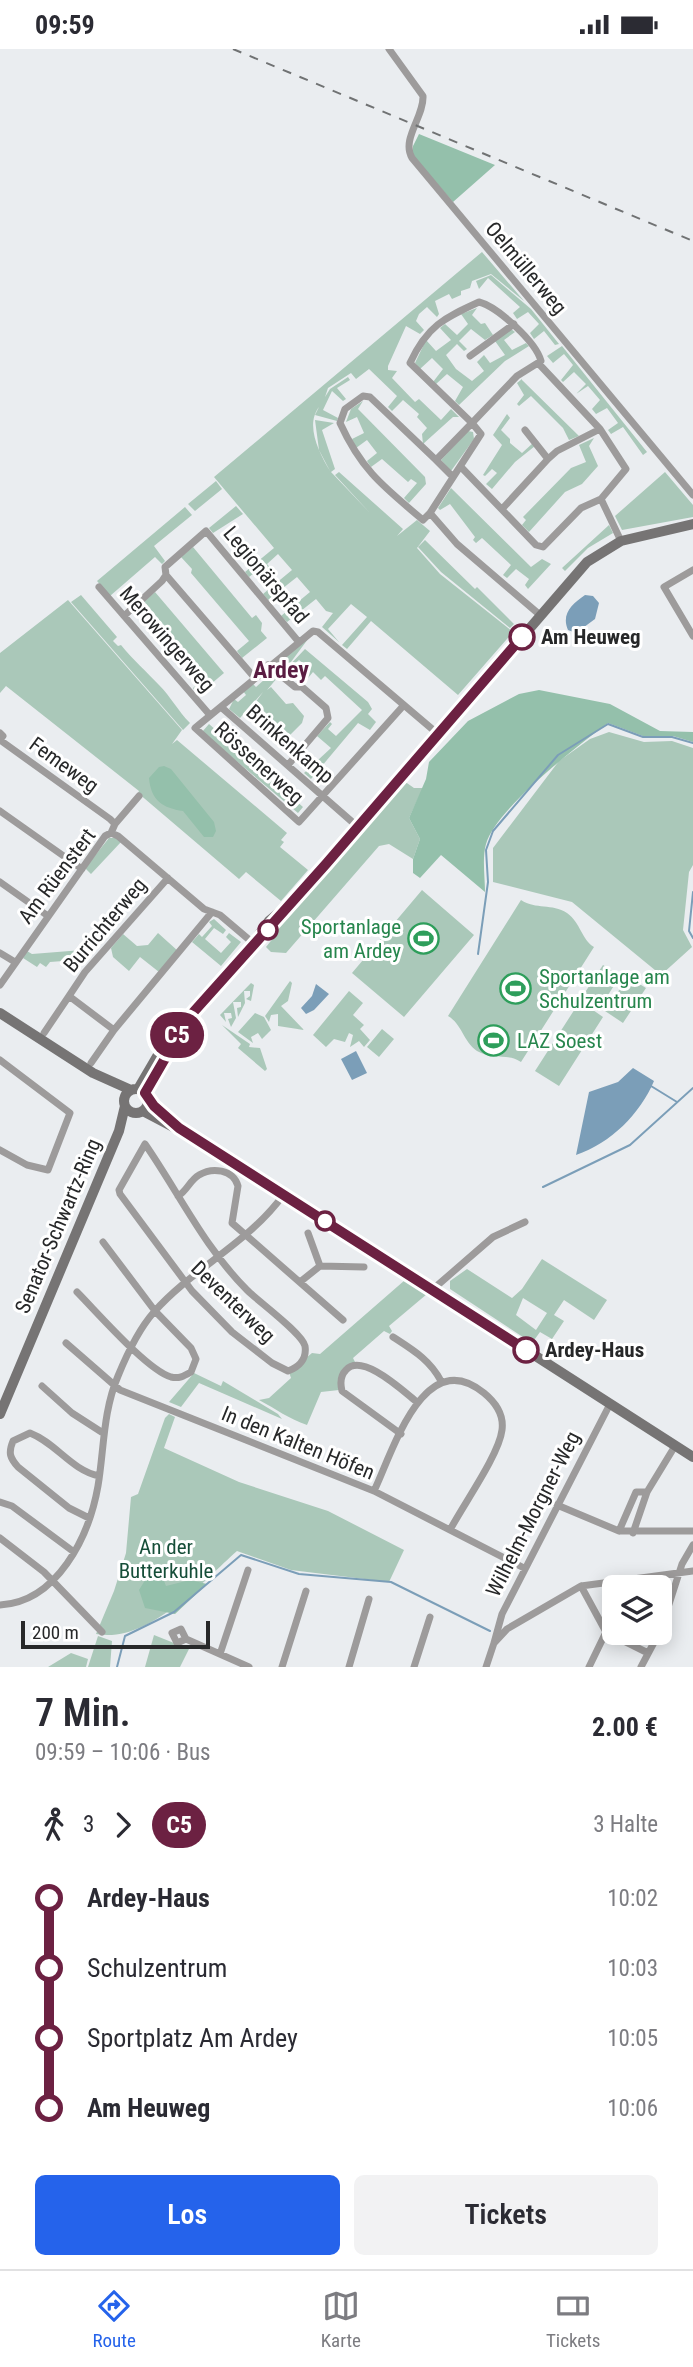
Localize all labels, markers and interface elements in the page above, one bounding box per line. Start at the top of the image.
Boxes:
text: 09:59 [35,10,95,40]
street label: Oelmüllerweg [480,217,572,319]
street label: Legionärspfad [218,522,314,628]
street label: Merowingerweg [115,581,219,697]
marker: Am Heuweg [509,624,535,650]
place label: Am Heuweg [541,625,641,649]
district label: Ardey [253,656,309,684]
street label: Brinkenkamp [241,700,339,788]
street label: Rössenerweg [210,717,308,809]
street label: Femeweg [25,732,103,798]
street label: Am Rüenstert [13,824,101,928]
street label: Burrichterweg [59,873,151,977]
place label: Sportanlage am Ardey [301,915,401,963]
unlabelled marker [258,920,278,940]
sports icon: Sportanlage am Ardey [407,922,441,956]
place label: Sportanlage am Schulzentrum [539,965,670,1013]
sports icon: Sportanlage am Schulzentrum [499,972,533,1006]
line badge: C5 [146,1012,208,1058]
text: C5 [164,1021,190,1049]
sports icon: LAZ Soest [477,1024,511,1058]
place label: LAZ Soest [517,1029,602,1053]
street label: Senator-Schwartz-Ring [10,1135,106,1317]
unlabelled marker [315,1211,335,1231]
street label: Deventerweg [186,1256,280,1348]
marker: Ardey-Haus [513,1337,539,1363]
place label: Ardey-Haus [545,1338,644,1362]
street label: In den Kalten Höfen [218,1401,378,1485]
street label: Wilhelm-Morgner-Weg [481,1427,585,1601]
park label: An der Butterkuhle [119,1535,214,1583]
map controls [602,1575,672,1645]
button: layers [602,1575,672,1645]
scale bar [21,1618,210,1650]
text: 200 m [32,1621,79,1644]
text: 7 Min. [35,1691,130,1735]
text: 2.00 € [592,1712,658,1742]
text: 09:59 – 10:06 · Bus [35,1739,211,1766]
icon: walk [35,1806,73,1844]
icon: forward [104,1806,142,1844]
text: 3 [83,1811,94,1838]
text: C5 [166,1811,192,1839]
text: 3 Halte [593,1811,658,1838]
text: Ardey-Haus [87,1883,210,1913]
text: 10:02 [607,1885,658,1912]
text: Schulzentrum [87,1953,227,1983]
text: 10:03 [607,1955,658,1982]
text: Sportplatz Am Ardey [87,2023,298,2053]
text: 10:05 [607,2025,658,2052]
text: Am Heuweg [87,2093,210,2123]
text: 10:06 [607,2095,658,2122]
button: Los [35,2175,340,2255]
button: Tickets [354,2175,658,2255]
tab: Route [92,2287,136,2352]
tab: Karte [321,2287,361,2352]
tab: Tickets [546,2287,601,2352]

